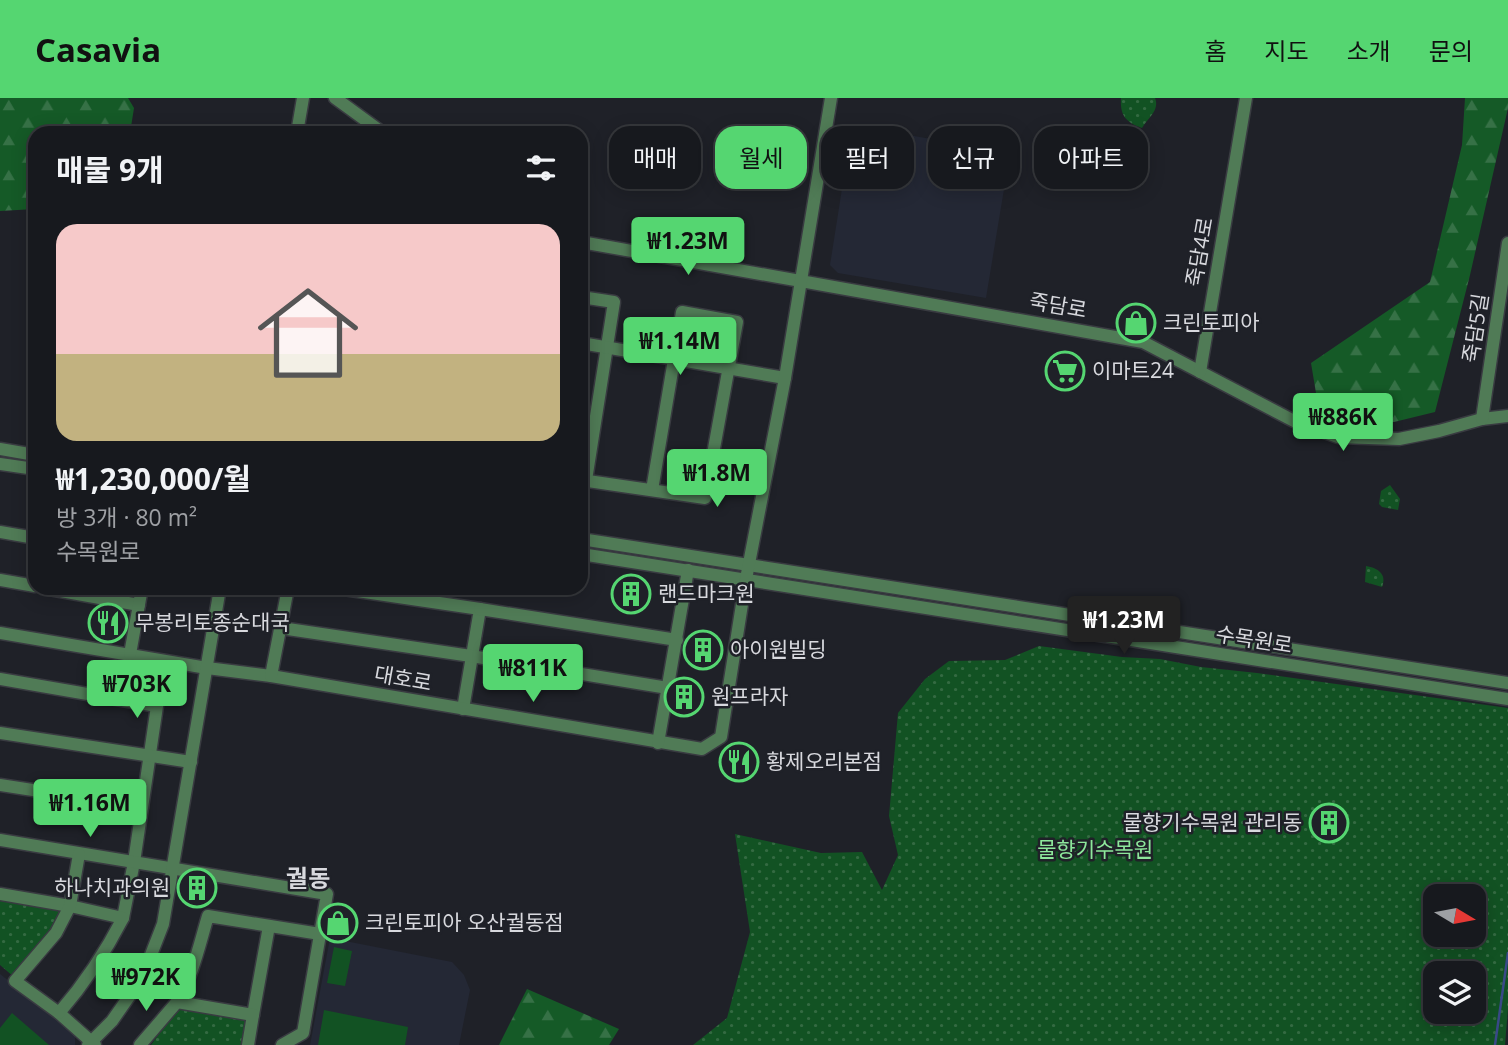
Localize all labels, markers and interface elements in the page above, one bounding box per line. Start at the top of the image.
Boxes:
text: Casavia [35,27,161,72]
text: 홈 [1204,34,1226,67]
text: 지도 [1264,34,1309,67]
text: 소개 [1347,34,1391,67]
text: 문의 [1429,34,1473,67]
chip: 매매 [609,126,701,189]
chip: 월세 [715,126,807,189]
chip: 필터 [821,126,914,189]
chip: 신규 [928,126,1020,189]
chip: 아파트 [1034,126,1148,189]
text: 매물 9개 [56,149,164,190]
icon: filters [522,149,560,187]
street label: 죽담4로 [1179,215,1219,289]
pin: ₩1.23M [631,218,745,277]
text: ₩1.23M [647,224,729,256]
icon: home [245,270,371,396]
street label: 죽담로 [1027,286,1089,324]
street label: 죽담5길 [1456,291,1494,365]
shop icon: 크린토피아 [1115,302,1157,344]
place label: 크린토피아 [1163,308,1260,336]
pin: ₩1.14M [623,317,737,377]
text: ₩1.14M [639,324,721,356]
supermarket icon: 이마트24 [1044,350,1086,392]
place label: 이마트24 [1092,356,1174,384]
pin: ₩886K [1294,394,1392,453]
text: ₩886K [1309,400,1377,432]
pin: ₩1.8M [668,450,766,509]
text: ₩1.8M [683,456,751,488]
text: ₩1,230,000/월 [56,458,251,499]
text: 방 3개 · 80 m² [56,501,197,533]
text: 수목원로 [56,535,141,567]
building icon: 랜드마크원 [610,573,652,615]
place label: 랜드마크원 [658,579,755,607]
pin: ₩1.23M [1067,596,1181,656]
restaurant icon: 무봉리토종순대국 [87,602,129,644]
text: ₩1.23M [1083,603,1165,635]
place label: 무봉리토종순대국 [135,608,290,636]
street label: 수목원로 [1214,619,1295,659]
building icon: 아이원빌딩 [682,629,724,671]
place label: 아이원빌딩 [730,635,827,663]
pin: ₩811K [484,644,582,704]
text: ₩811K [499,651,567,683]
street label: 대호로 [372,659,434,697]
pin: ₩703K [88,660,186,720]
text: ₩703K [103,667,171,699]
building icon: 원프라자 [663,676,705,718]
place label: 원프라자 [711,682,788,710]
restaurant icon: 황제오리본점 [718,741,760,783]
place label: 황제오리본점 [766,747,882,775]
pin: ₩1.16M [33,780,147,839]
text: ₩1.16M [49,786,131,818]
building icon: 물향기수목원 관리동 [1308,802,1350,844]
place label: 물향기수목원 관리동 [1123,808,1302,836]
park label: 물향기수목원 [1037,835,1153,863]
district label: 궐동 [286,861,330,894]
building icon: 하나치과의원 [176,867,218,909]
place label: 하나치과의원 [54,873,170,901]
north arrow [1423,884,1486,947]
map controls [1423,884,1486,1024]
shop icon: 크린토피아 오산궐동점 [317,902,359,944]
place label: 크린토피아 오산궐동점 [365,908,564,936]
pin: ₩972K [97,954,195,1013]
text: ₩972K [112,960,180,992]
button: layers [1423,961,1486,1024]

